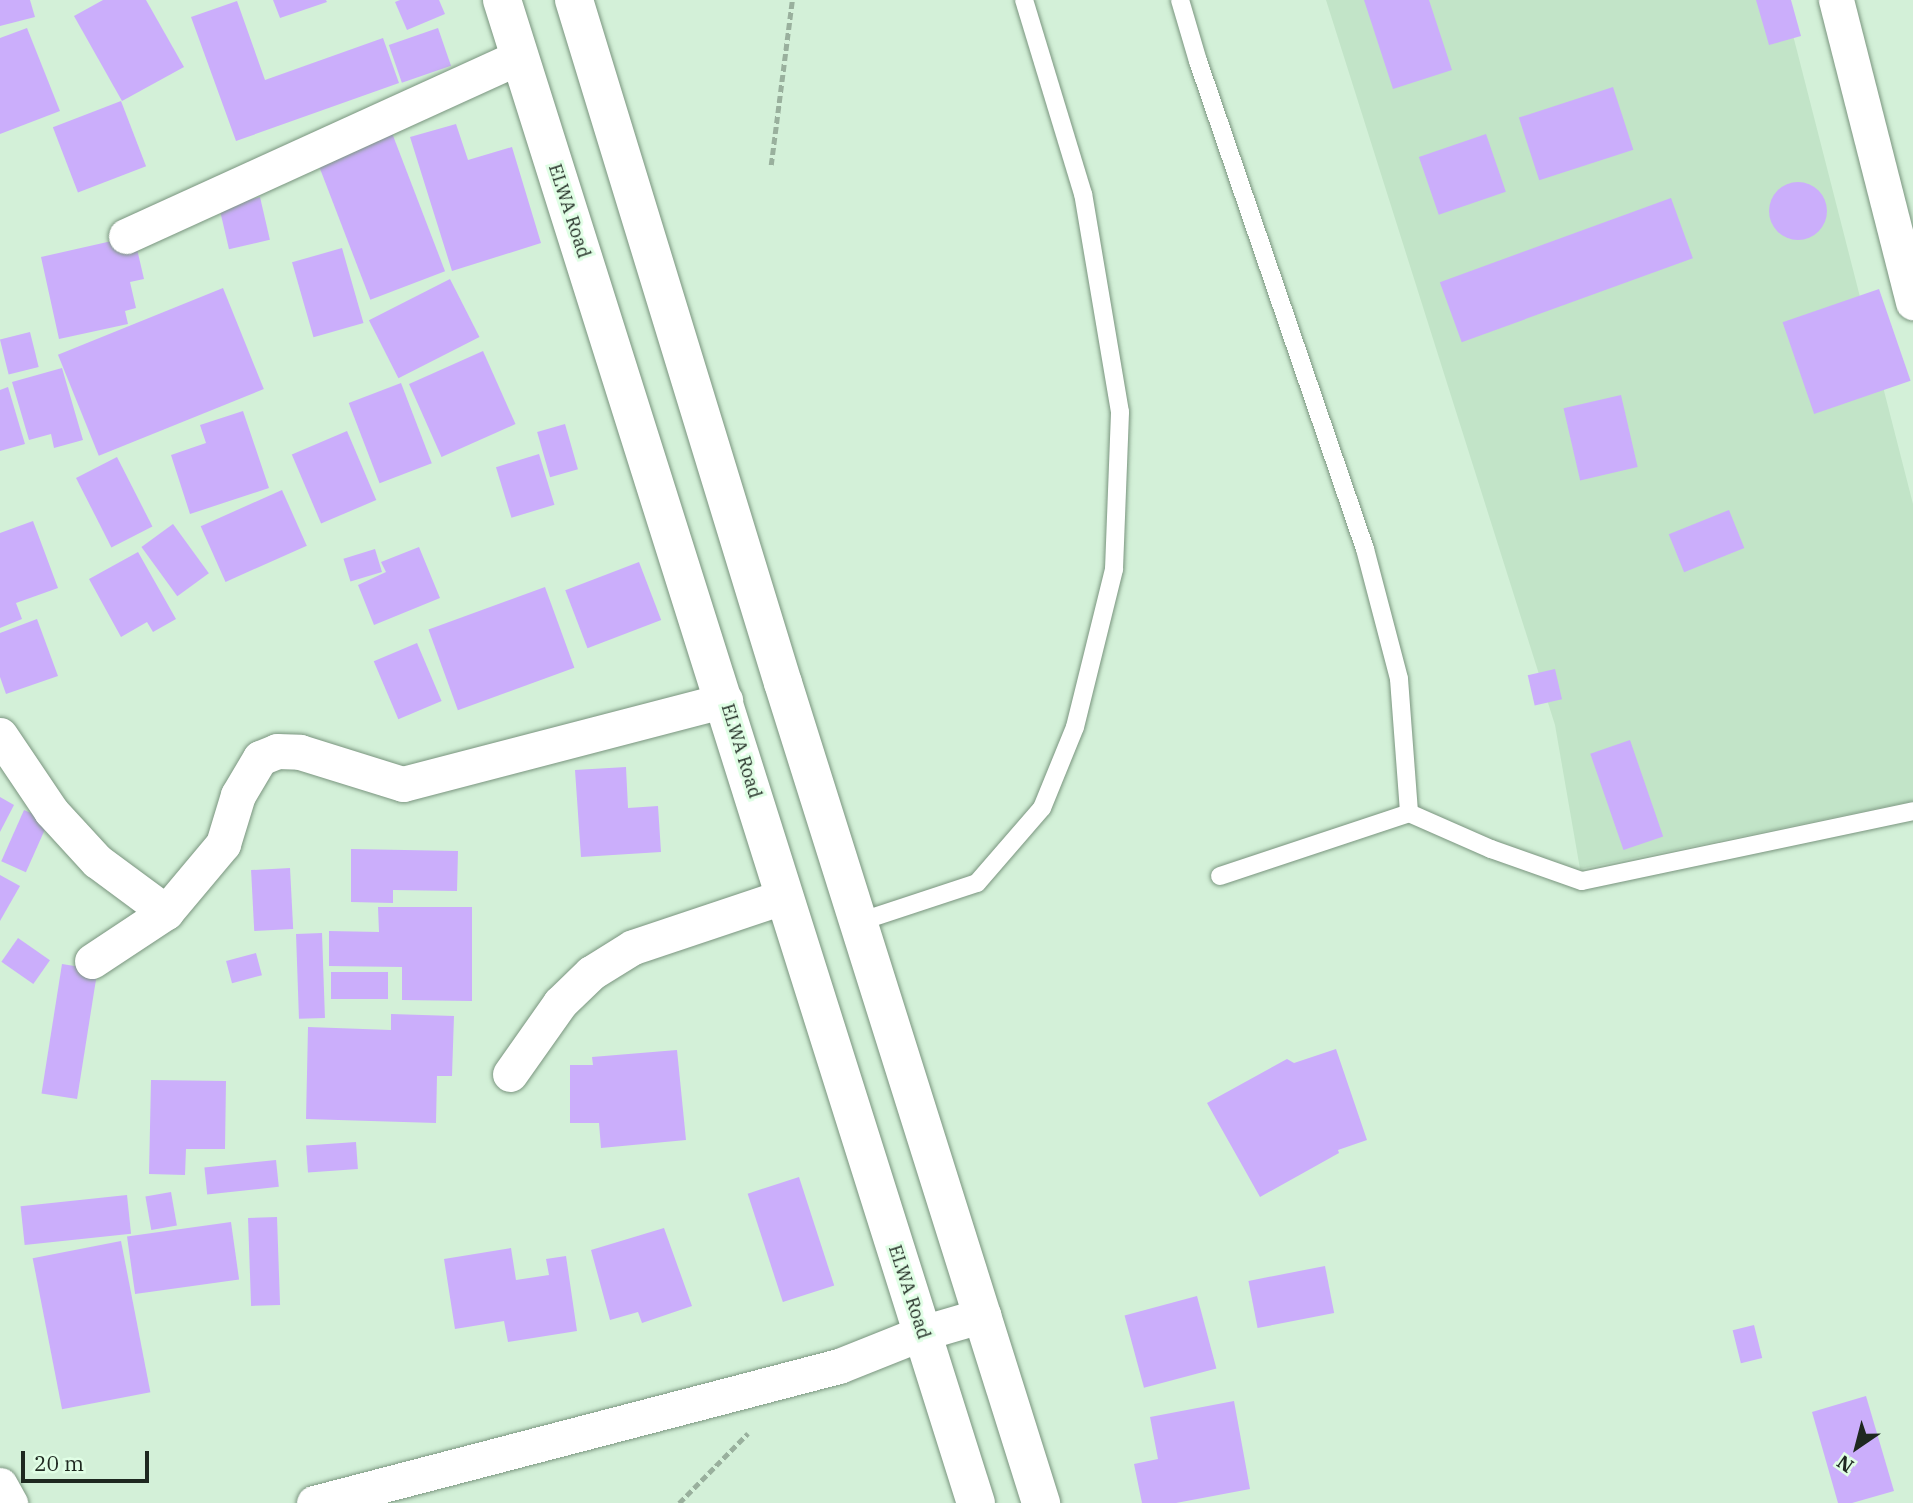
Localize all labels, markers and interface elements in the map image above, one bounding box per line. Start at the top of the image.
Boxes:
street label: ELWA Road [544,161,594,261]
street label: ELWA Road [716,701,766,801]
street label: ELWA Road [884,1242,934,1342]
north arrow [1822,1412,1892,1482]
scale bar [24,1436,152,1480]
text: 20 m [34,1449,84,1477]
text: N [1832,1450,1858,1478]

